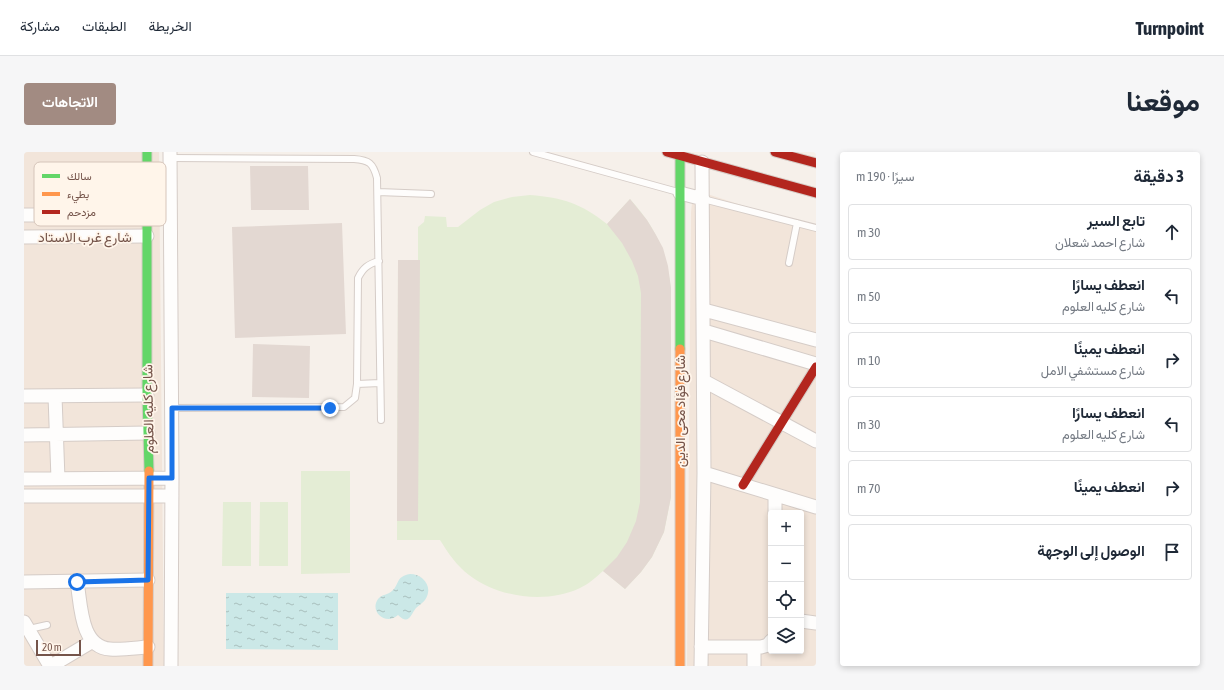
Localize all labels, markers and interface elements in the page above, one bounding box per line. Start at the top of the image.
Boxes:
text: Turnpoint [1136,17,1204,39]
text: مشاركة [20,18,60,34]
text: الطبقات [82,18,126,34]
text: الخريطة [148,18,192,34]
button: الاتجاهات [24,83,116,125]
text: موقعنا [1126,85,1200,117]
legend [34,162,166,226]
text: 3 دقيقة [1134,166,1184,186]
text: سيرًا · 190 m [856,169,914,184]
text: سالك [67,170,92,182]
text: بطيء [67,188,89,204]
text: مزدحم [67,206,96,220]
text: تابع السير [1087,212,1145,229]
icon: ahead [1161,221,1183,243]
text: 30 m [857,225,880,240]
street label: شارع غرب الاستاد [38,229,132,248]
text: شارع احمد شعلان [1055,235,1145,250]
text: انعطف يسارًا [1072,276,1145,293]
icon: left [1161,285,1183,307]
text: 50 m [857,289,880,304]
text: شارع كليه العلوم [1062,299,1145,314]
text: انعطف يمينًا [1074,340,1145,357]
icon: right [1161,349,1183,371]
text: 10 m [857,353,880,368]
street label: شارع فؤاد محى الدين [672,355,691,467]
text: شارع مستشفي الامل [1041,363,1145,378]
street label: شارع كليه العلوم [139,364,160,454]
route end [321,399,339,417]
text: انعطف يسارًا [1072,404,1145,421]
icon: left [1161,413,1183,435]
text: 30 m [857,417,880,432]
text: شارع كليه العلوم [1062,427,1145,442]
icon: right [1161,477,1183,499]
text: انعطف يمينًا [1074,478,1145,495]
text: 70 m [857,481,880,496]
map controls [768,510,804,654]
button: + [768,510,804,546]
icon: arrive [1161,541,1183,563]
text: الوصول إلى الوجهة [1037,542,1145,559]
button: − [768,546,804,582]
route start [68,573,86,591]
button: locate [768,582,804,618]
button: layers [768,618,804,654]
scale bar [36,638,81,657]
text: 20 m [42,641,62,653]

